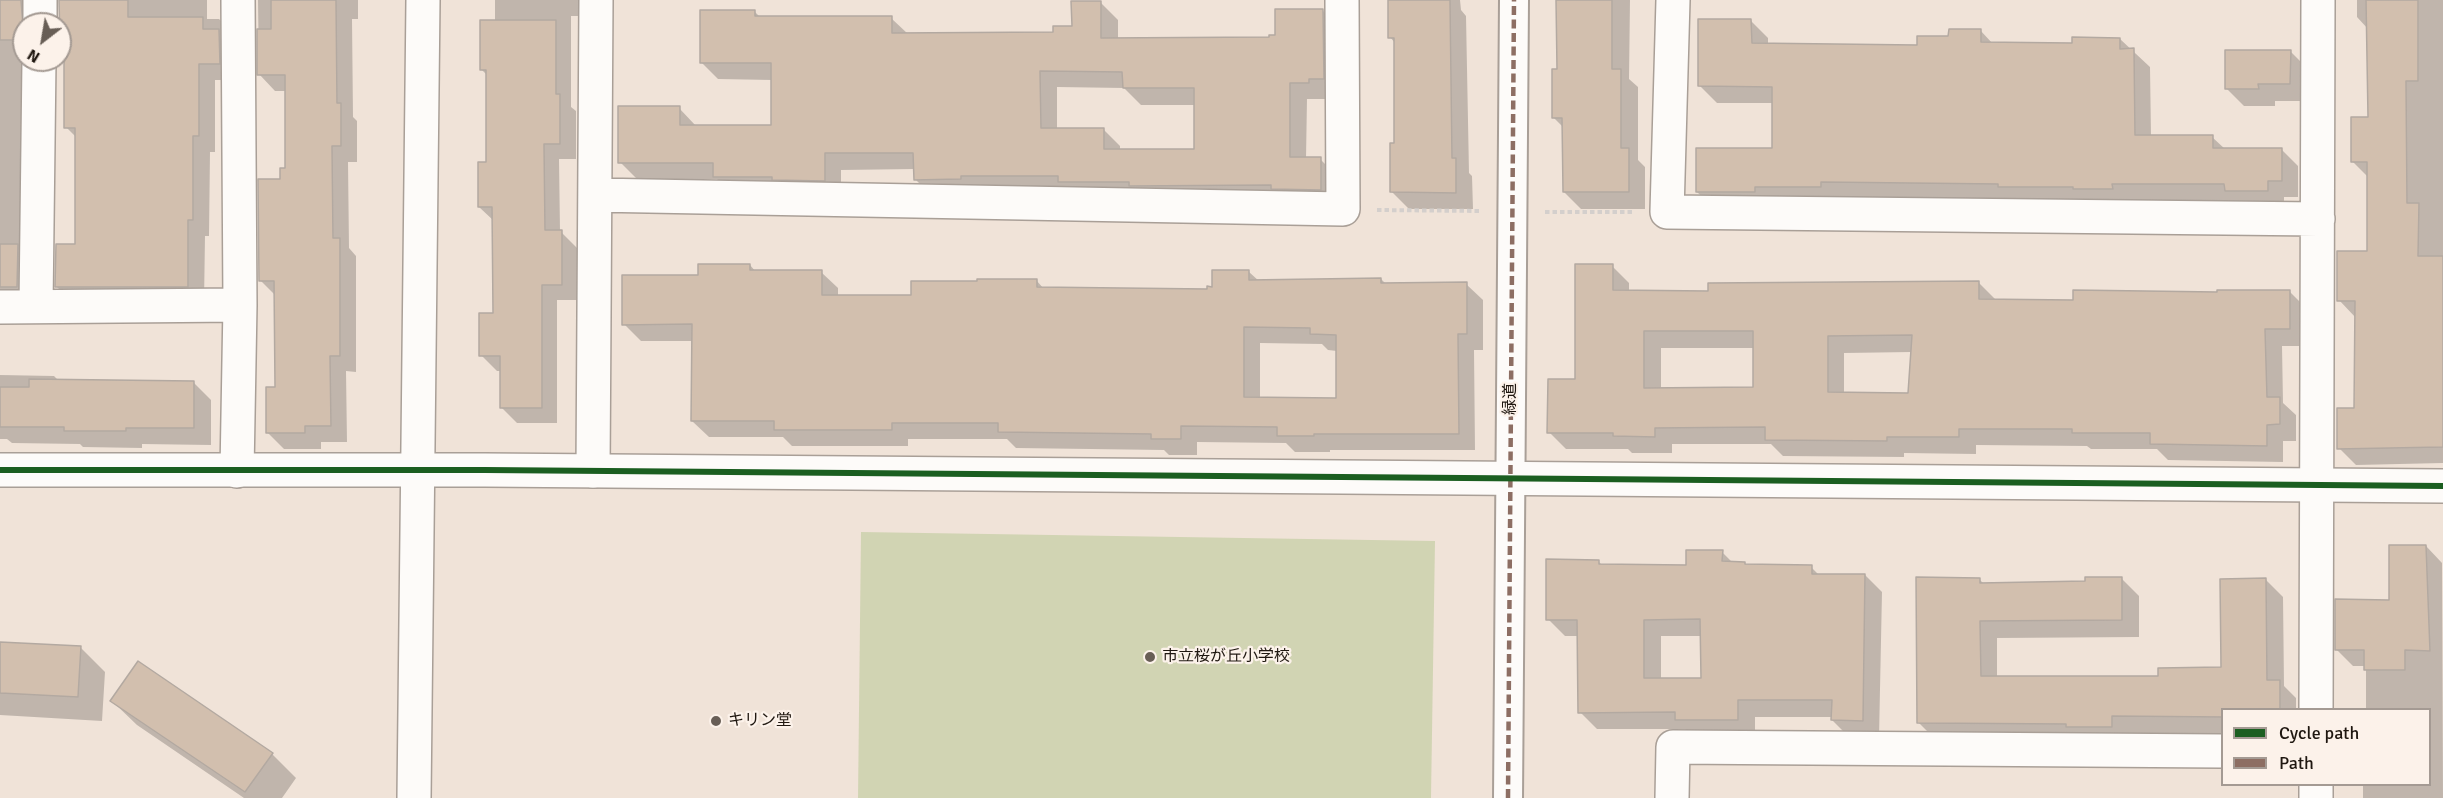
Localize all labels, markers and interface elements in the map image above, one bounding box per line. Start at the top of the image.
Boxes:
north arrow [12,12,72,72]
text: N [24,44,44,67]
street label: 緑道 [1501,383,1521,415]
place label: 市立桜が丘小学校 [1162,647,1290,667]
marker: 市立桜が丘小学校 [1143,650,1157,664]
legend [2221,708,2431,786]
place label: キリン堂 [728,711,792,731]
marker: キリン堂 [709,714,723,728]
text: Cycle path [2279,722,2359,744]
text: Path [2279,752,2314,774]

